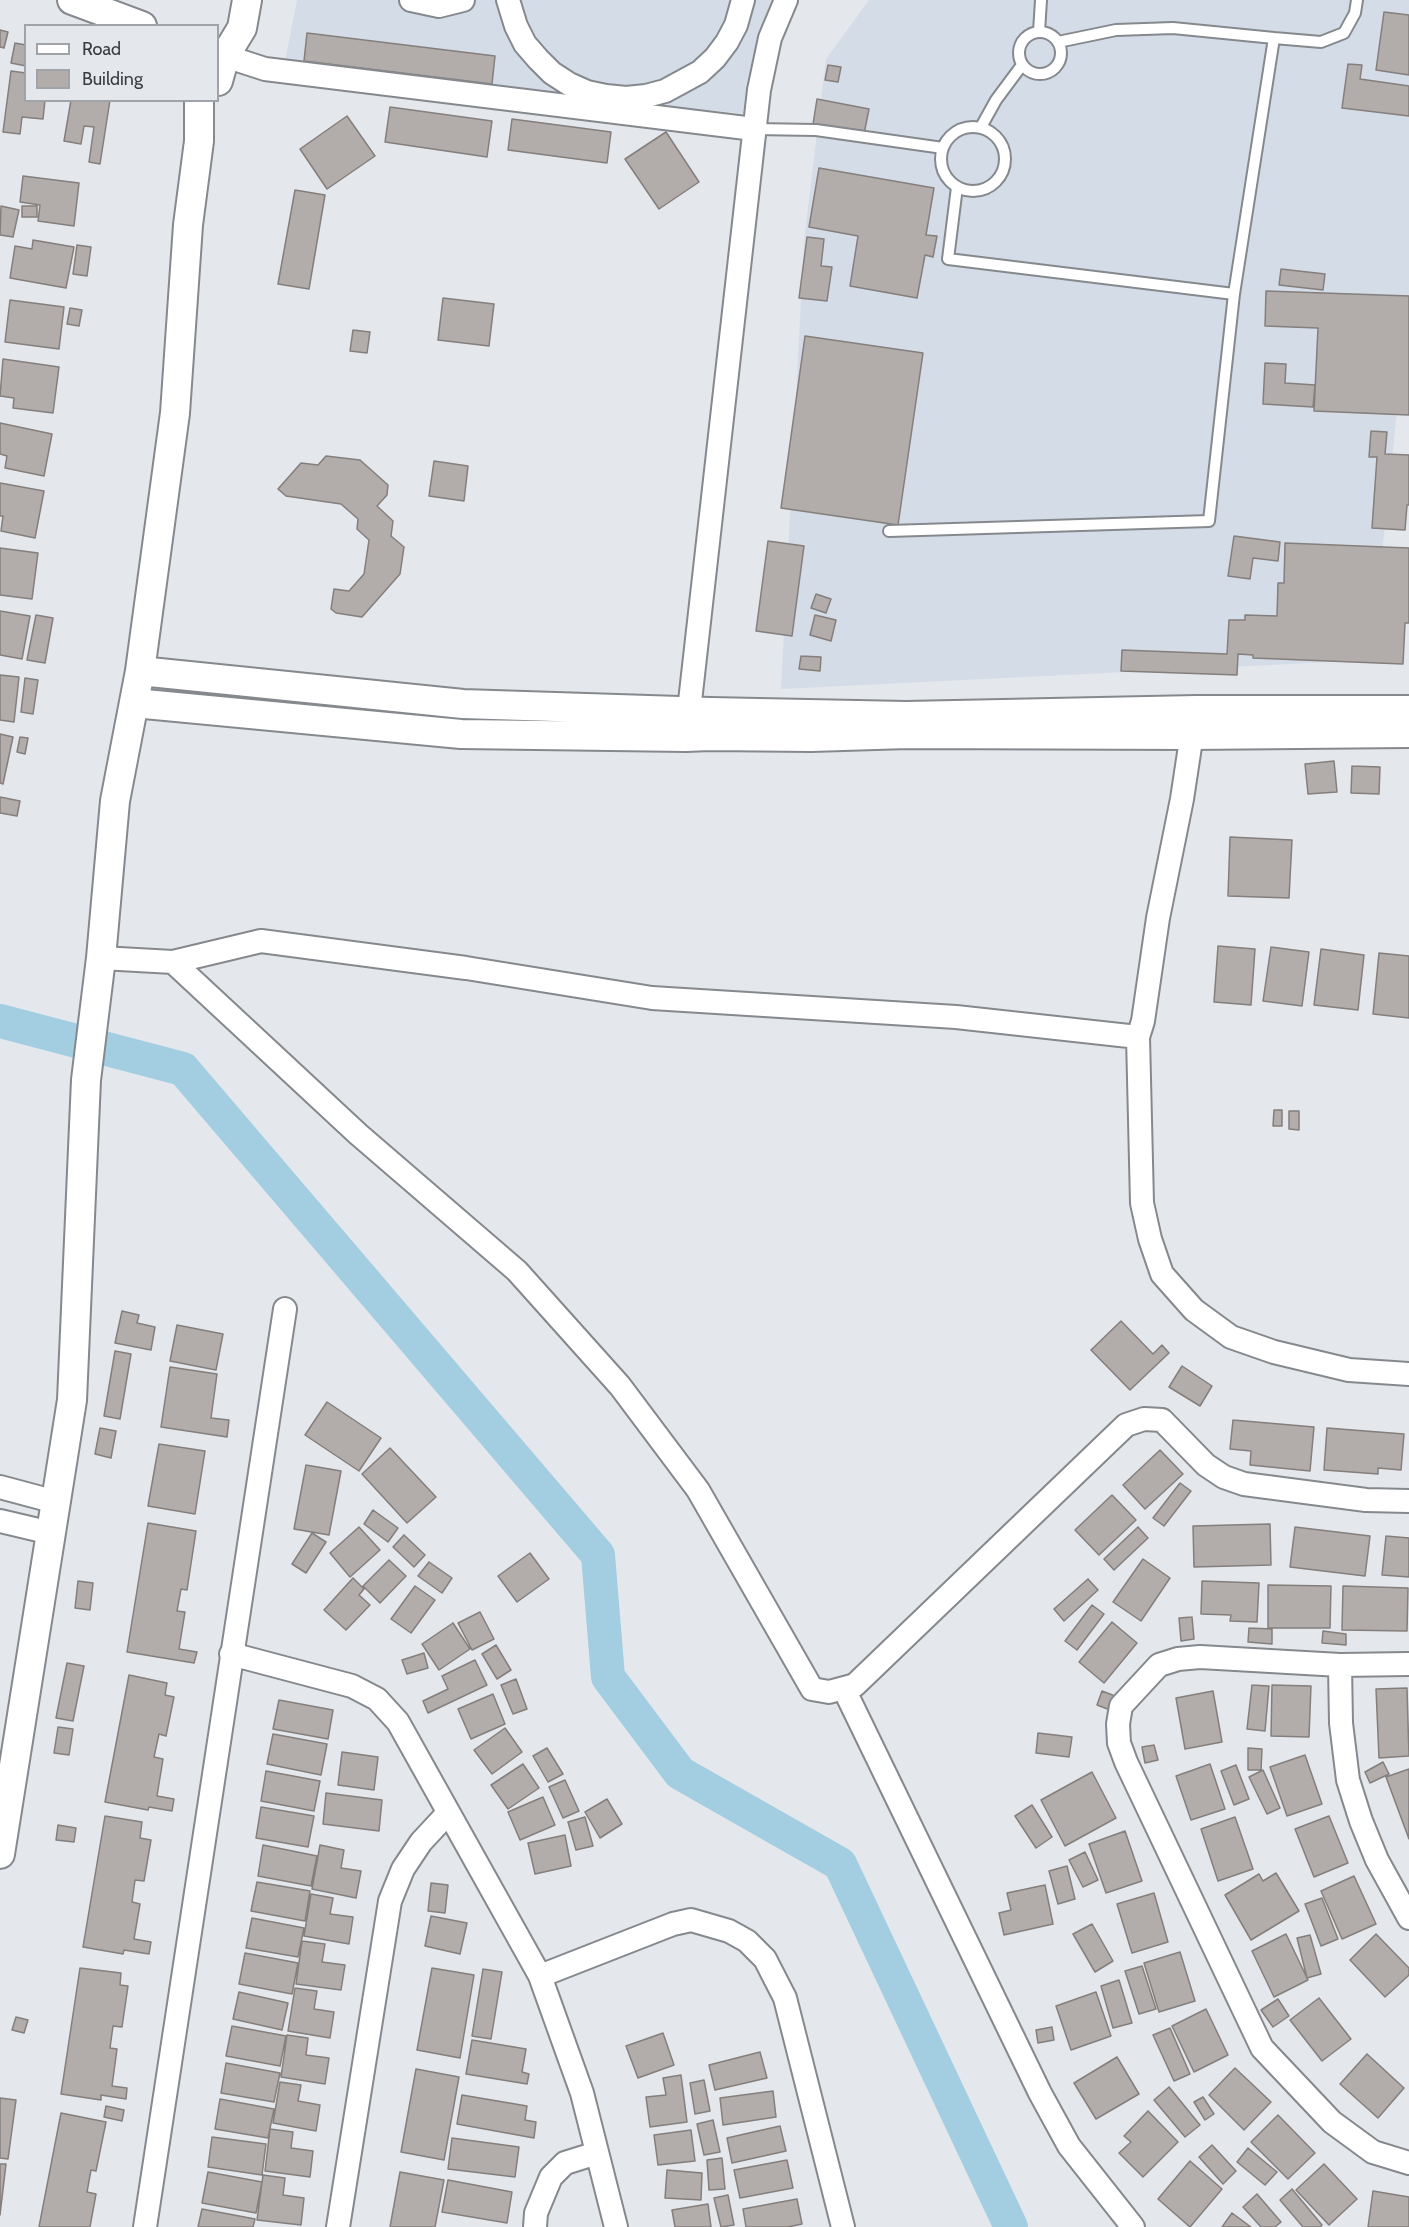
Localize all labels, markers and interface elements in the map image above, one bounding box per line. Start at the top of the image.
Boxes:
legend [24,24,219,102]
text: Road [82,38,121,60]
text: Building [82,68,143,90]

